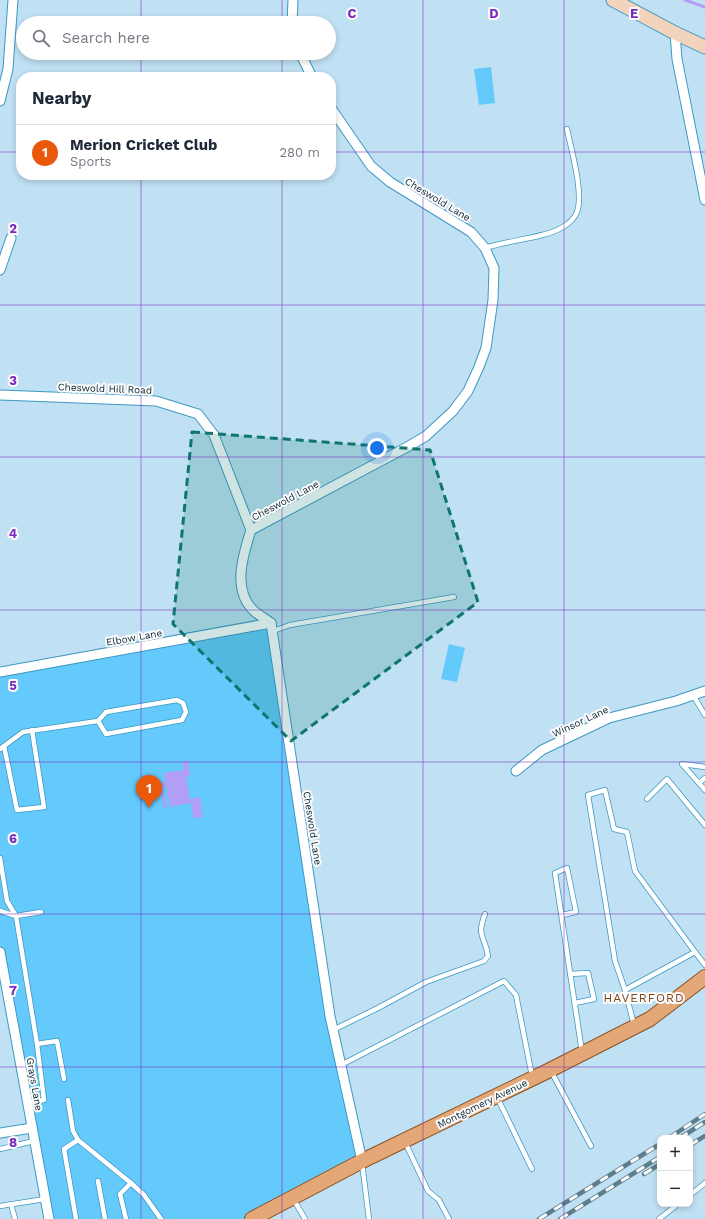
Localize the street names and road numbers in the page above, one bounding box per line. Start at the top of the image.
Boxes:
street label: Cheswold Lane [403,176,473,223]
street label: Cheswold Hill Road [58,381,152,396]
street label: Cheswold Lane [250,478,321,523]
street label: Elbow Lane [105,627,163,648]
street label: Winsor Lane [550,704,610,739]
street label: Cheswold Lane [301,791,324,866]
street label: Grays Lane [24,1057,45,1112]
street label: Montgomery Avenue [435,1077,529,1130]

